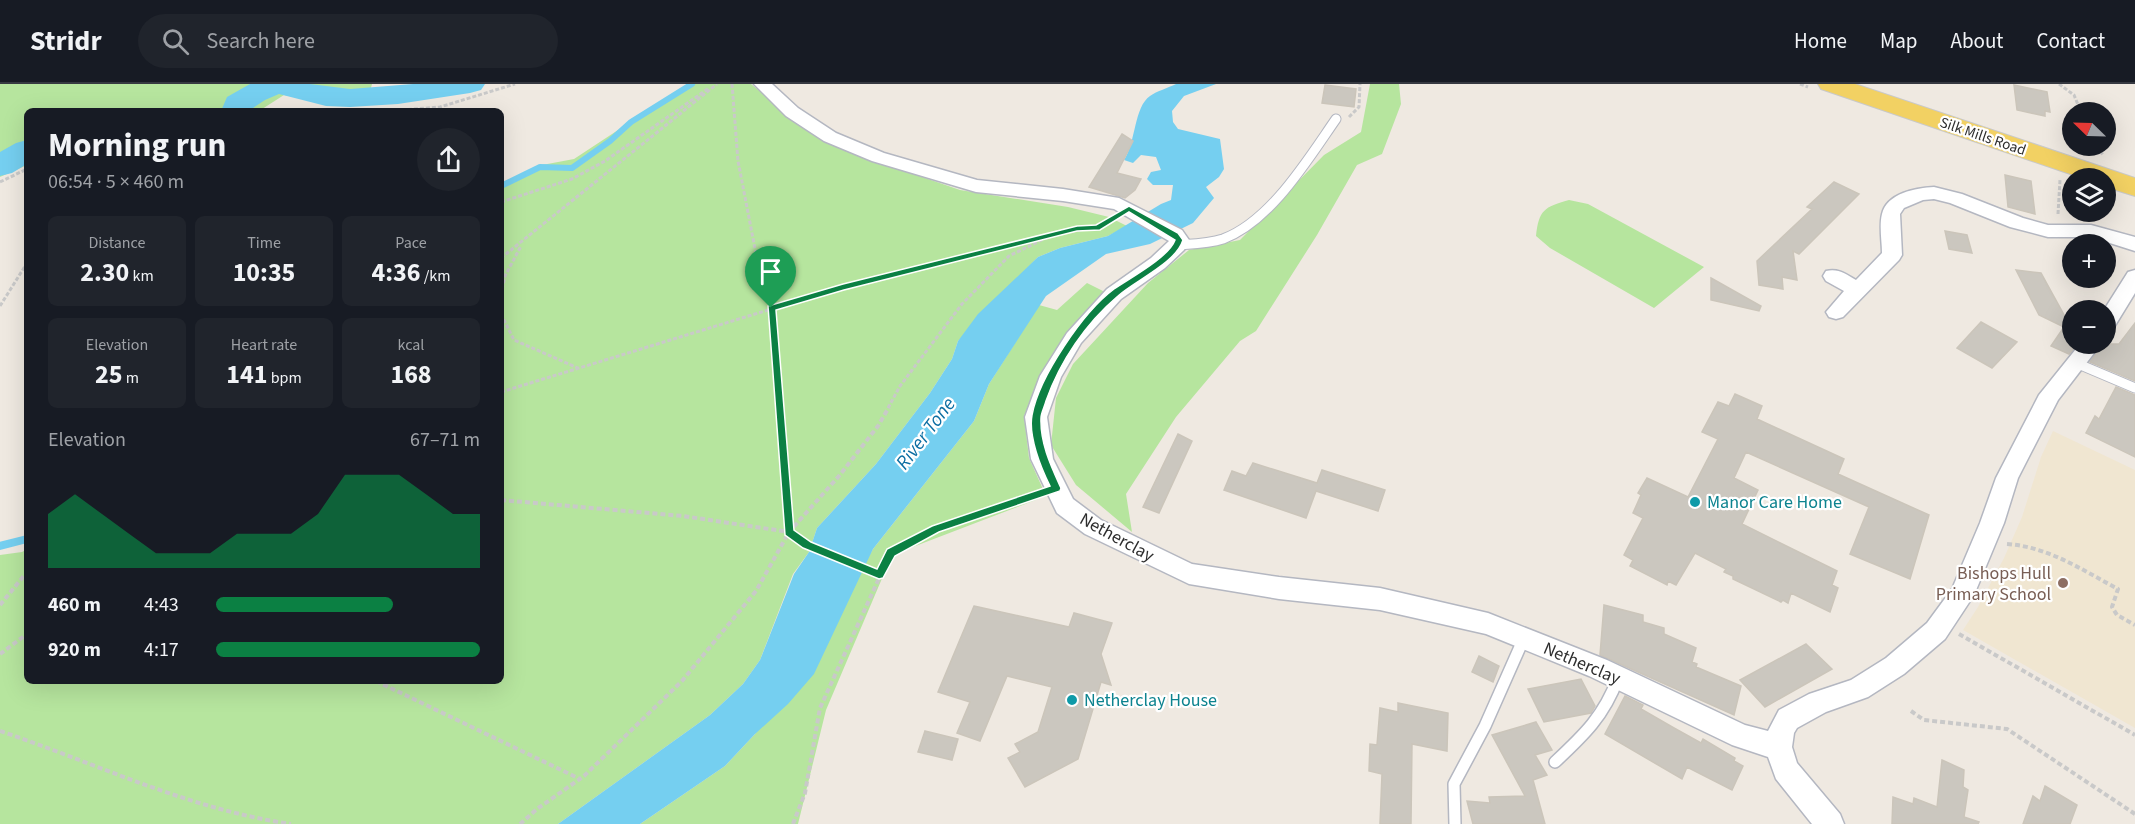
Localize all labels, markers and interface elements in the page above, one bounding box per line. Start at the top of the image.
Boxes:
search box [138,14,558,68]
text: Stridr [30,21,102,61]
icon: search [159,25,192,58]
text: Search here [207,25,315,57]
text: Home [1794,26,1847,56]
text: Map [1880,26,1918,56]
text: About [1951,26,2003,56]
text: Contact [2036,26,2105,56]
north arrow [2062,102,2116,156]
map controls [2062,102,2116,354]
street label: Silk Mills Road [1937,112,2029,161]
text: Morning run [48,122,226,169]
button: share [417,128,480,191]
text: 06:54 · 5 × 460 m [48,168,184,196]
button: layers [2062,168,2116,222]
text: Distance [89,232,145,254]
text: Time [247,232,281,254]
text: Pace [395,232,427,254]
button: + [2062,234,2116,288]
pin [745,246,796,308]
text: 2.30 [80,254,129,291]
text: 10:35 [233,254,295,291]
text: 4:36 [372,254,421,291]
icon: arrive [754,255,787,288]
text: km [129,265,154,287]
text: /km [421,265,450,287]
button: − [2062,300,2116,354]
text: Elevation [86,334,148,356]
text: Heart rate [231,334,297,356]
text: kcal [398,334,424,356]
text: 25 [95,356,123,393]
text: 141 [226,356,267,393]
text: 168 [390,356,432,393]
text: m [123,367,139,389]
text: bpm [267,367,302,389]
water label: River Tone [889,392,962,476]
text: Elevation [48,426,126,454]
text: 67–71 m [410,426,480,454]
place label: Manor Care Home [1707,490,1842,515]
marker: Manor Care Home [1688,495,1702,509]
street label: Netherclay [1075,507,1159,568]
place label: Bishops Hull Primary School [1936,561,2051,607]
marker: Bishops Hull Primary School [2056,576,2070,590]
text: 460 m [48,591,101,619]
text: 4:43 [144,591,179,619]
text: 920 m [48,636,101,664]
text: 4:17 [144,636,179,664]
street label: Netherclay [1539,636,1625,691]
place label: Netherclay House [1084,688,1217,713]
marker: Netherclay House [1065,693,1079,707]

